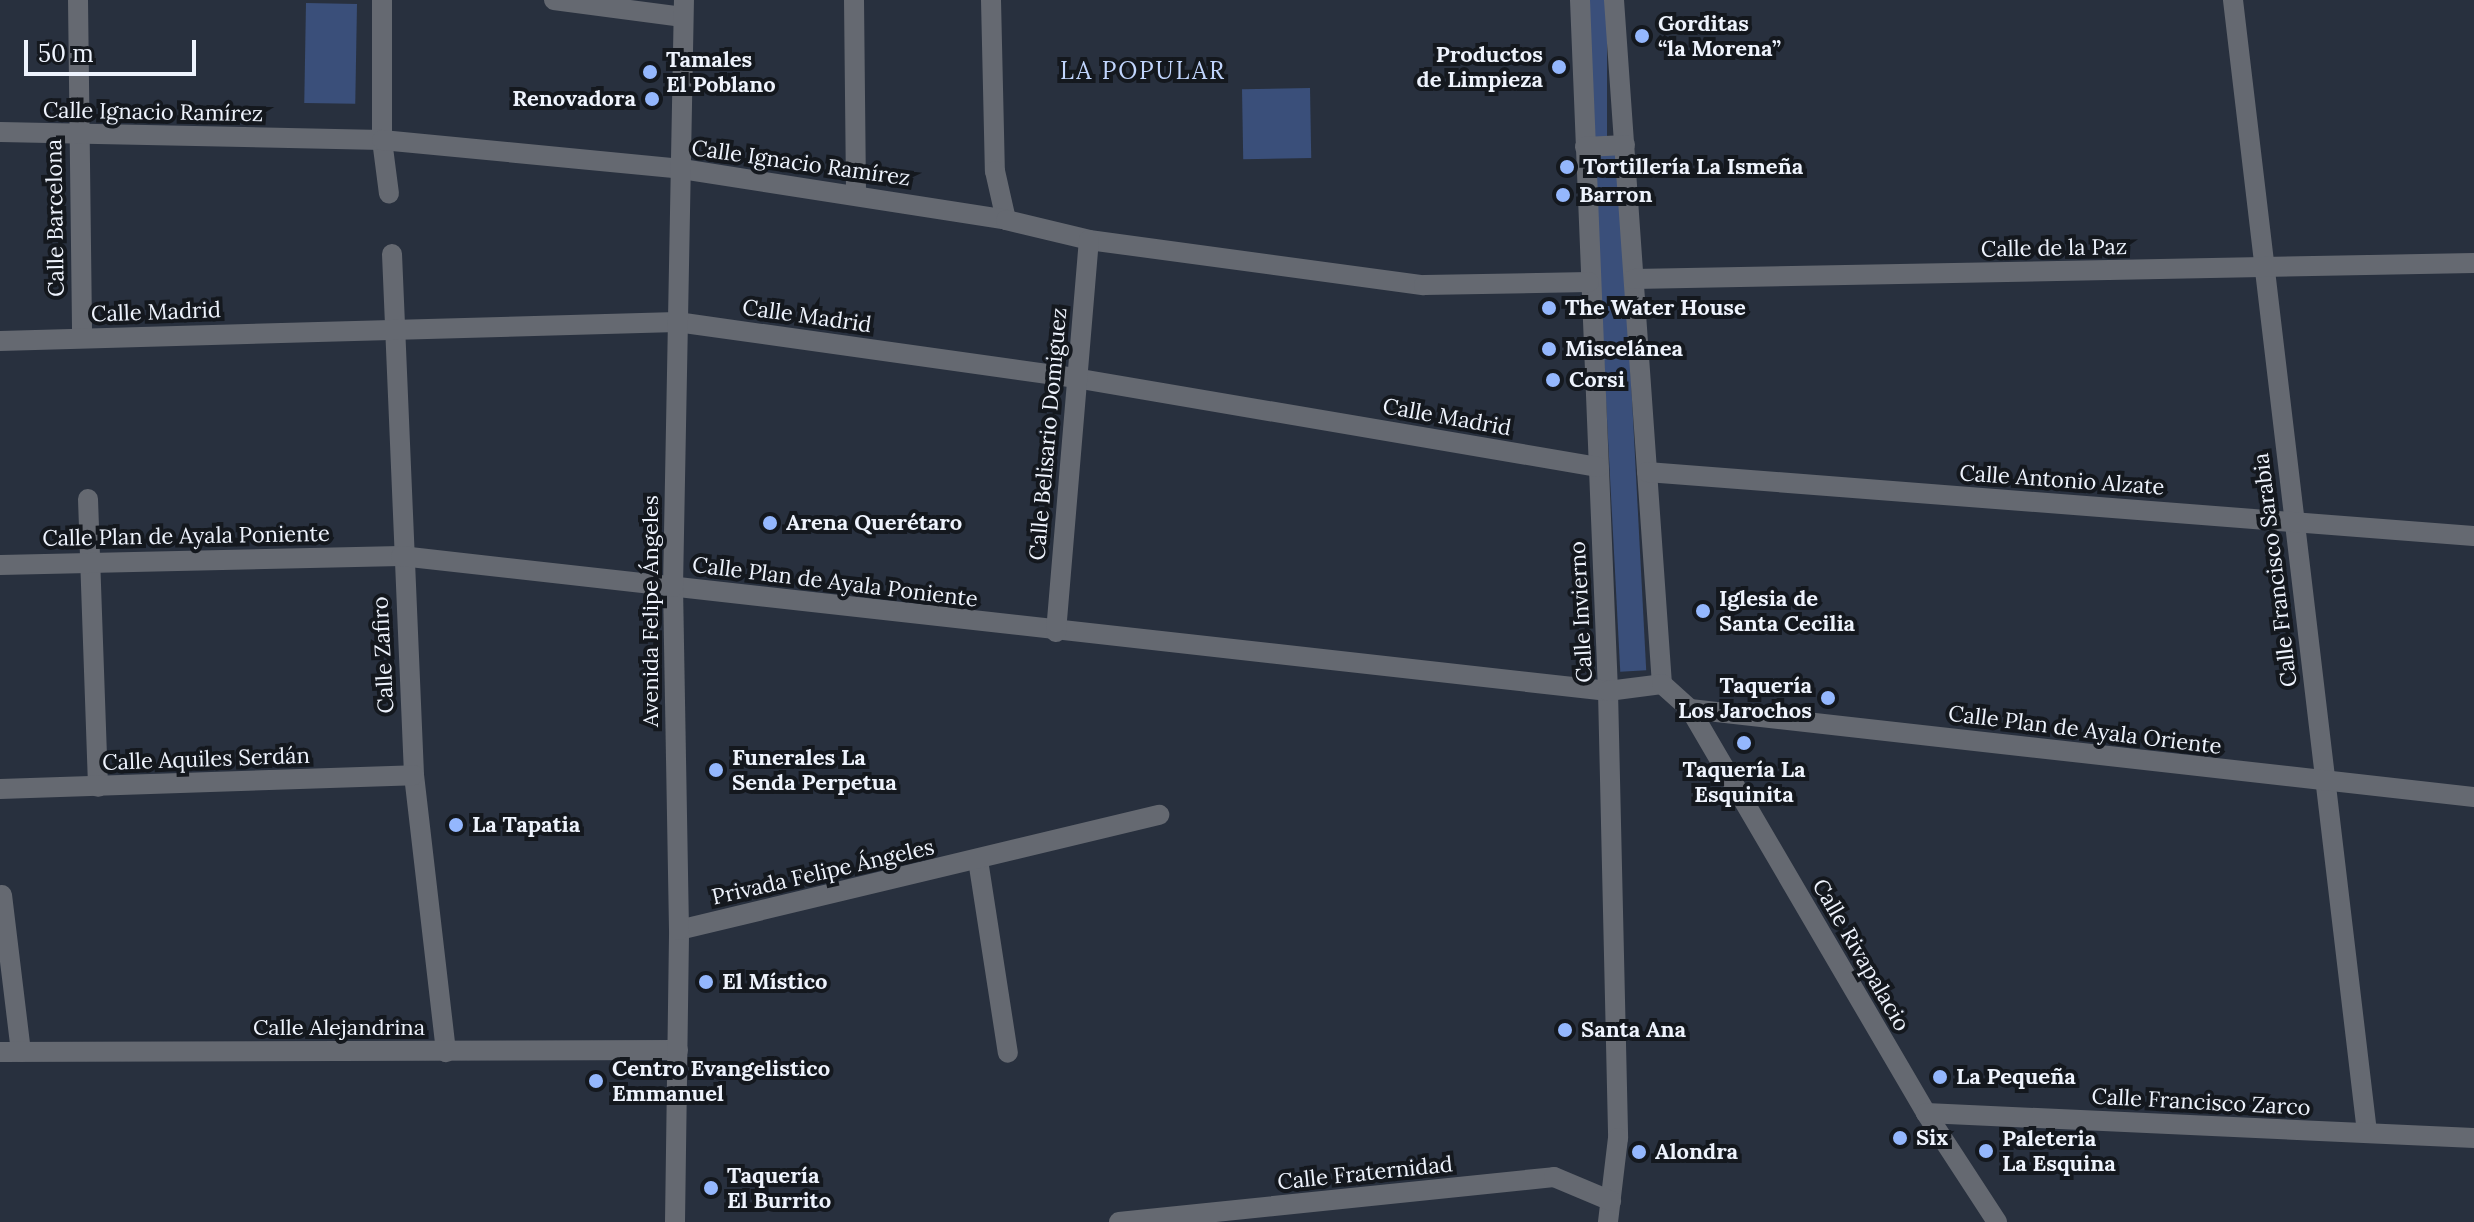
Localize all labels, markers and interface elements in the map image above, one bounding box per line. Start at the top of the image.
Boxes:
place label: Gorditas “la Morena” [1658,10,1781,62]
scale bar [28,24,200,74]
marker: Gorditas “la Morena” [1633,27,1651,45]
text: 50 m [38,38,94,69]
place label: Productos de Limpieza [1417,41,1543,92]
place label: Tamales El Poblano [666,46,776,98]
district label: LA POPULAR [1060,57,1226,85]
marker: Productos de Limpieza [1550,58,1568,76]
marker: Tamales El Poblano [641,63,659,81]
place label: Renovadora [512,86,636,112]
marker: Renovadora [643,90,661,108]
street label: Calle Ignacio Ramírez [43,97,263,127]
street label: Calle Ignacio Ramírez [690,135,912,191]
street label: Calle Barcelona [40,139,70,297]
place label: Tortillería La Ismeña [1583,154,1803,180]
marker: Tortillería La Ismeña [1558,158,1576,176]
place label: Barron [1579,182,1653,208]
marker: Barron [1554,186,1572,204]
street label: Calle de la Paz [1981,234,2127,262]
street label: Calle Madrid [741,294,873,338]
place label: The Water House [1565,295,1746,321]
street label: Calle Madrid [91,297,221,327]
marker: The Water House [1540,299,1558,317]
street label: Calle Belisario Domiguez [1024,307,1072,561]
place label: Miscelánea [1565,336,1683,362]
marker: Miscelánea [1540,340,1558,358]
place label: Corsi [1569,367,1625,393]
marker: Corsi [1544,371,1562,389]
street label: Calle Madrid [1381,393,1513,441]
street label: Calle Francisco Sarabia [2248,452,2302,688]
street label: Calle Antonio Alzate [1959,460,2165,500]
street label: Avenida Felipe Ángeles [638,495,664,727]
place label: Arena Querétaro [786,510,962,536]
marker: Arena Querétaro [761,514,779,532]
street label: Calle Plan de Ayala Poniente [42,520,330,552]
street label: Calle Invierno [1564,541,1598,683]
street label: Calle Plan de Ayala Poniente [691,551,979,613]
place label: Iglesia de Santa Cecilia [1719,585,1855,636]
street label: Calle Zafiro [367,596,399,714]
marker: Iglesia de Santa Cecilia [1694,602,1712,620]
place label: Taquería Los Jarochos [1678,672,1812,724]
marker: Taquería Los Jarochos [1819,689,1837,707]
street label: Calle Plan de Ayala Oriente [1947,700,2223,760]
marker: Taquería La Esquinita [1735,734,1753,752]
street label: Calle Aquiles Serdán [102,742,310,776]
place label: Funerales La Senda Perpetua [732,744,897,796]
place label: Taquería La Esquinita [1682,756,1806,808]
marker: Funerales La Senda Perpetua [707,761,725,779]
place label: La Tapatia [472,812,580,838]
marker: La Tapatia [447,816,465,834]
street label: Privada Felipe Ángeles [709,834,937,910]
street label: Calle Rivapalacio [1807,874,1915,1036]
place label: El Místico [722,969,828,995]
marker: El Místico [697,973,715,991]
street label: Calle Alejandrina [253,1015,425,1041]
place label: Santa Ana [1581,1017,1686,1043]
marker: Santa Ana [1556,1021,1574,1039]
place label: Centro Evangelistico Emmanuel [612,1055,830,1106]
place label: La Pequeña [1956,1064,2076,1090]
marker: La Pequeña [1931,1068,1949,1086]
marker: Centro Evangelistico Emmanuel [587,1072,605,1090]
street label: Calle Francisco Zarco [2091,1083,2311,1121]
place label: Six [1916,1125,1948,1151]
place label: Paleteria La Esquina [2002,1125,2116,1176]
marker: Six [1891,1129,1909,1147]
place label: Alondra [1655,1139,1738,1165]
marker: Paleteria La Esquina [1977,1142,1995,1160]
marker: Alondra [1630,1143,1648,1161]
street label: Calle Fraternidad [1276,1151,1454,1195]
place label: Taquería El Burrito [727,1162,831,1214]
marker: Taquería El Burrito [702,1179,720,1197]

